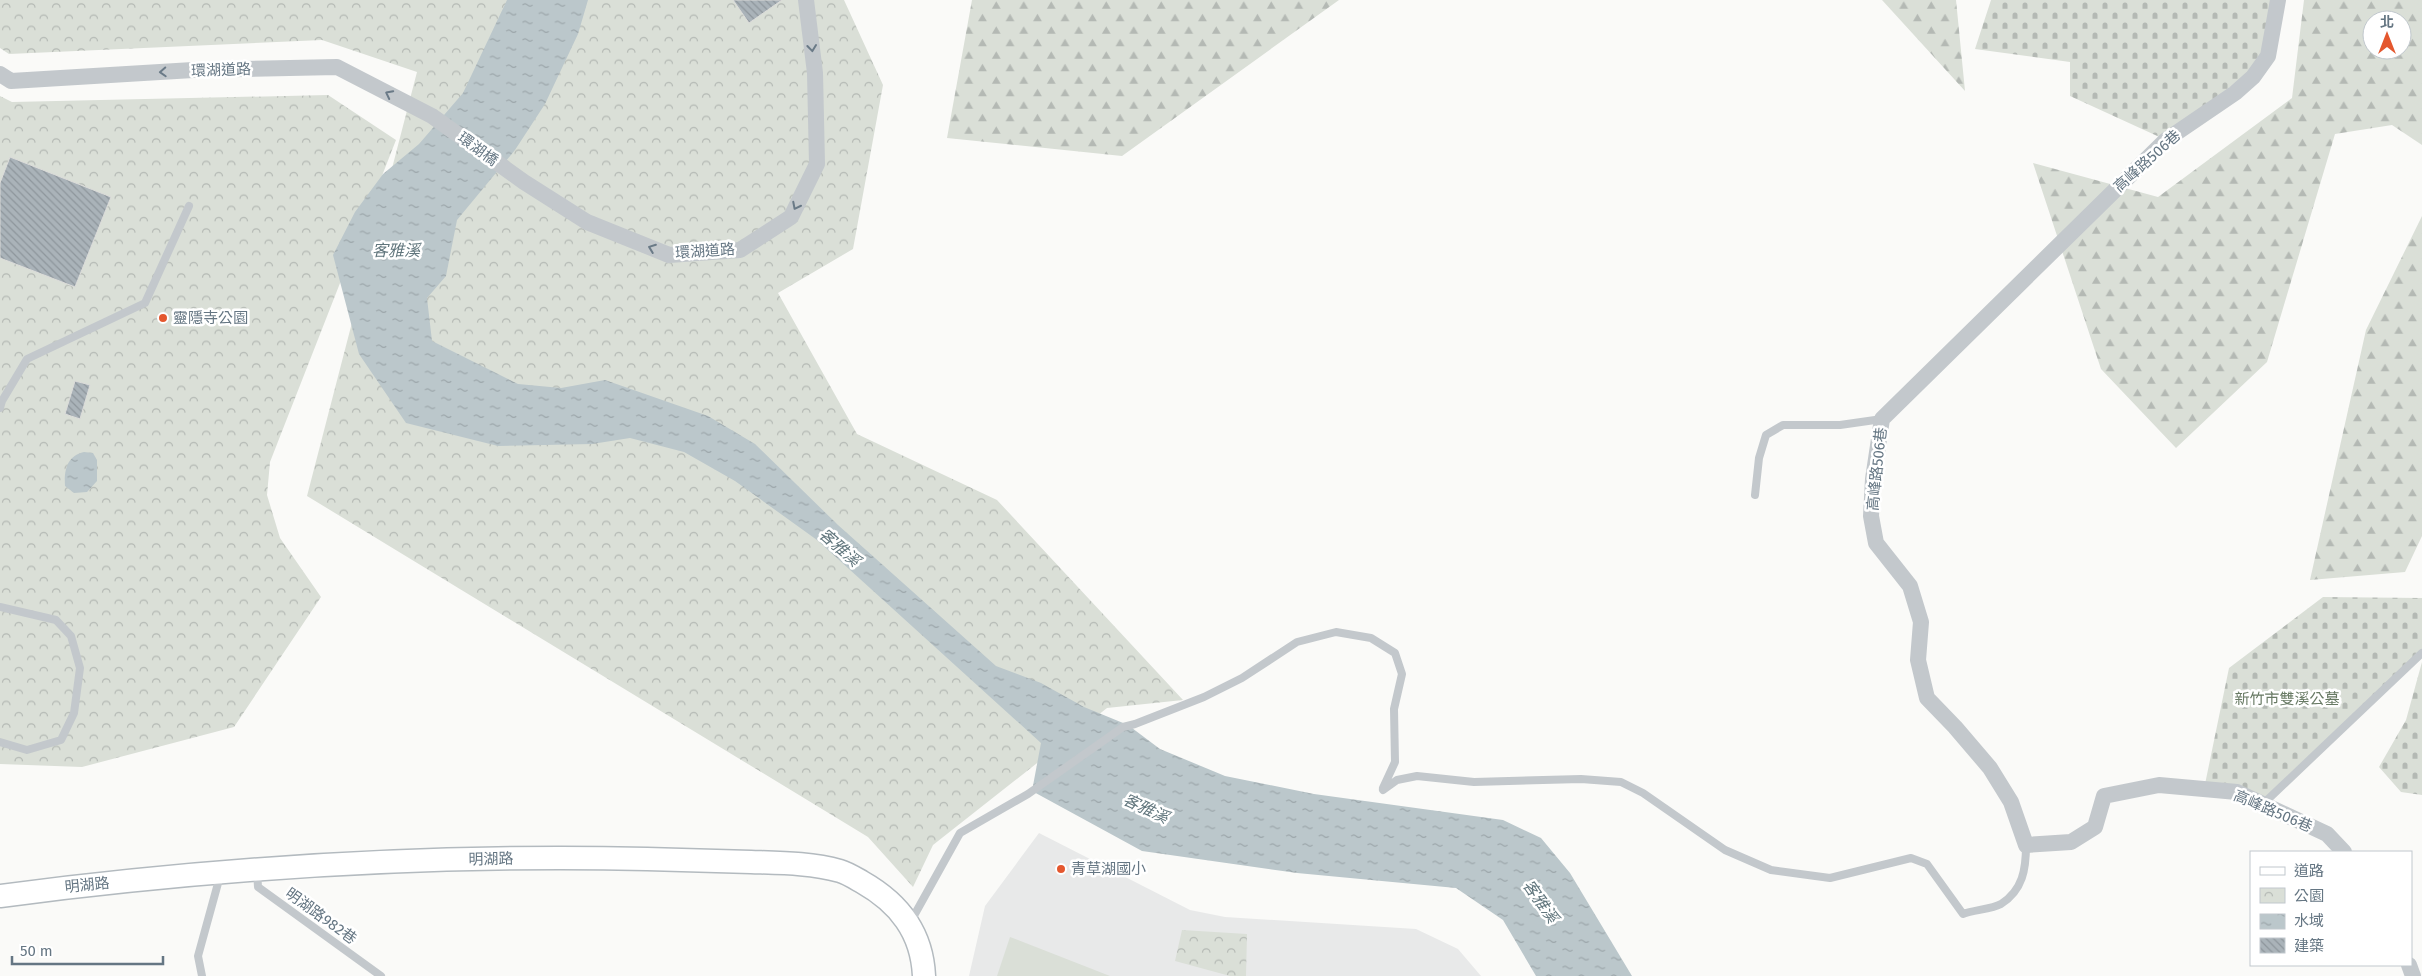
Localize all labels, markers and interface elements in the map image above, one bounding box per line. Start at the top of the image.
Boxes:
north arrow [2362,10,2412,60]
text: 北 [2380,14,2394,31]
one-way arrow [806,45,817,53]
street label: 環湖道路 [191,60,251,80]
one-way arrow [159,67,167,78]
one-way arrow [385,90,394,100]
street label: 高峰路506巷 [2110,126,2184,196]
street label: 環湖橋 [455,128,501,170]
one-way arrow [792,200,802,209]
street label: 環湖道路 [674,240,736,262]
water label: 客雅溪 [372,241,422,260]
one-way arrow [648,244,657,254]
place label: 靈隱寺公園 [173,309,248,327]
marker: 靈隱寺公園 [157,312,169,324]
street label: 高峰路506巷 [1864,426,1890,512]
water label: 客雅溪 [815,524,866,572]
park label: 新竹市雙溪公墓 [2234,690,2340,708]
street label: 高峰路506巷 [2231,786,2315,836]
water label: 客雅溪 [1120,790,1173,828]
street label: 明湖路 [468,850,514,868]
legend [2250,851,2412,966]
place label: 青草湖國小 [1071,860,1146,878]
text: 道路 [2294,862,2324,880]
marker: 青草湖國小 [1055,863,1067,875]
street label: 明湖路 [64,874,110,896]
water label: 客雅溪 [1519,876,1563,928]
street label: 明湖路982巷 [282,884,360,948]
text: 公園 [2294,887,2324,905]
text: 水域 [2294,912,2324,930]
scale bar [12,934,164,966]
text: 建築 [2294,937,2324,955]
text: 50 m [20,942,53,960]

